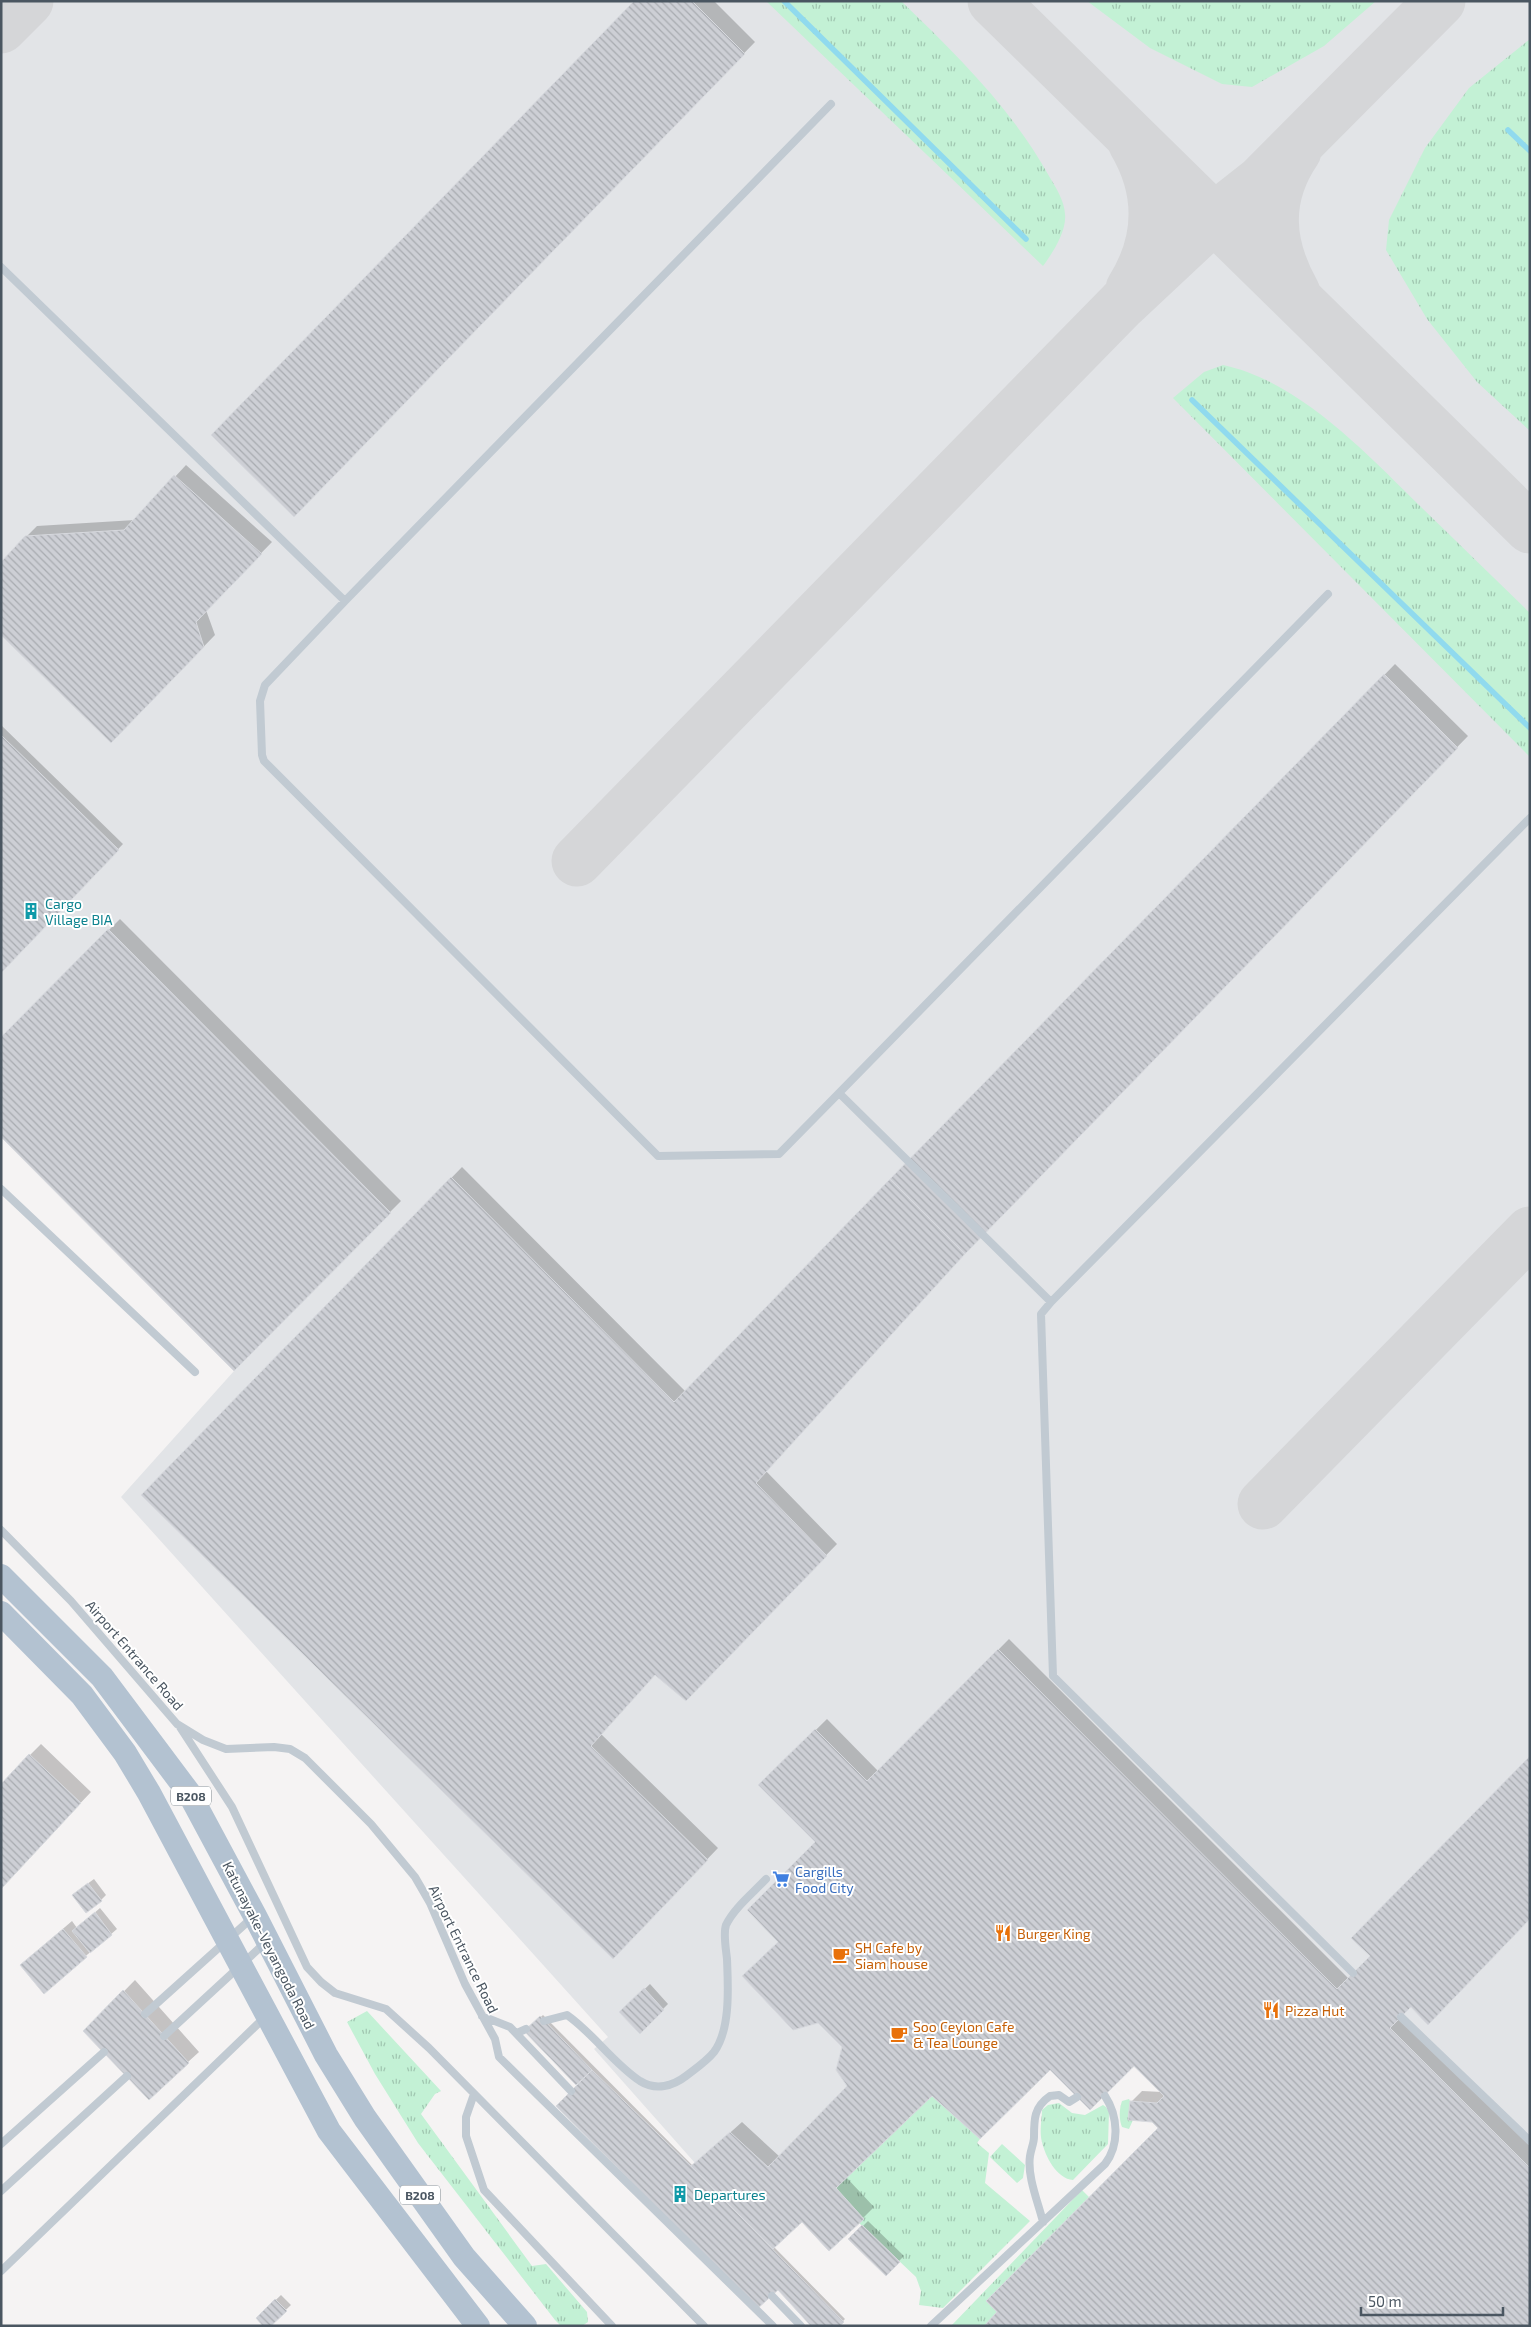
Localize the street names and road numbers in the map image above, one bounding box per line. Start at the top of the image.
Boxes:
street label: Airport Entrance Road [83,1596,187,1714]
road number: B208 [171,1786,211,1805]
street label: Katunayake-Veyangoda Road [219,1858,319,2032]
street label: Airport Entrance Road [426,1882,502,2016]
road number: B208 [400,2186,440,2204]

